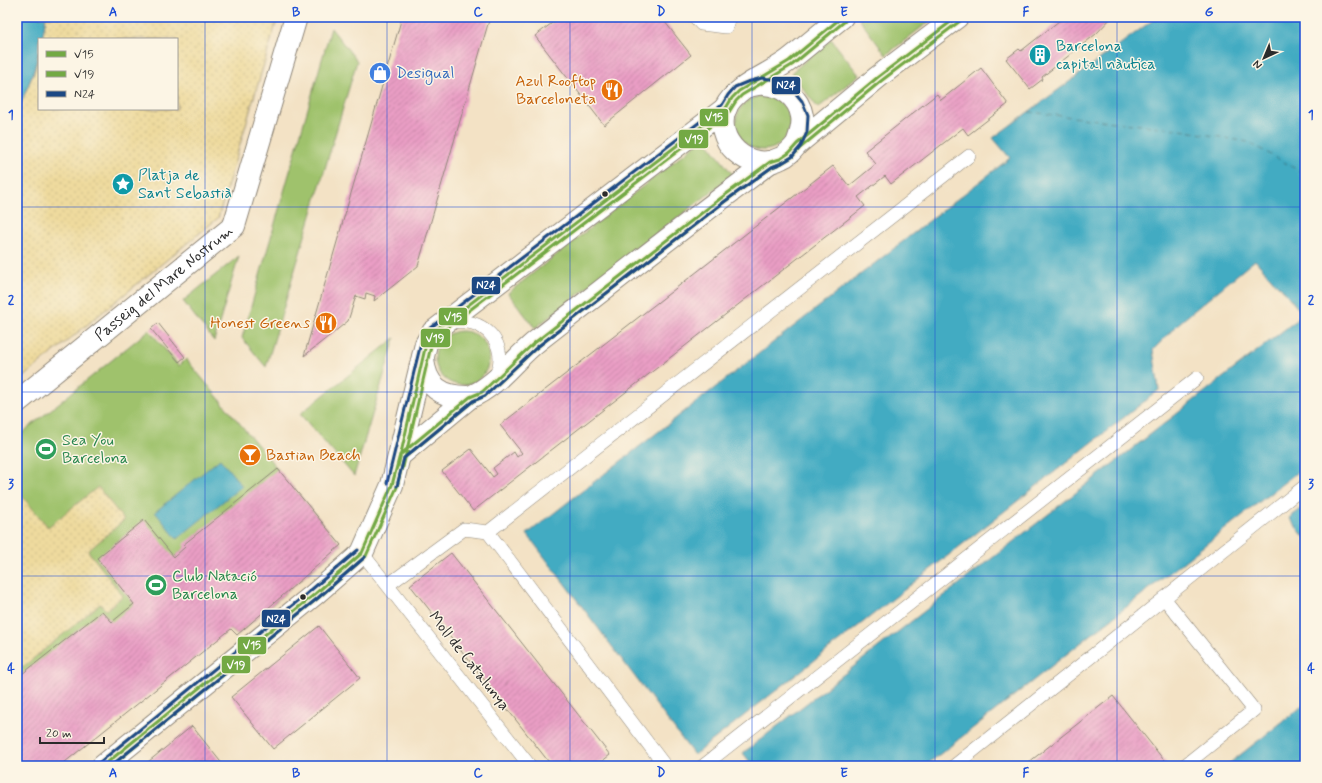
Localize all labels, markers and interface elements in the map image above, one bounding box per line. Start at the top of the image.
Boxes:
text: A [109,4,117,21]
text: B [292,4,301,21]
text: C [473,4,483,21]
text: D [657,4,666,21]
text: E [840,4,848,21]
text: F [1023,4,1030,21]
text: G [1205,4,1214,21]
place label: Barcelona capital nàutica [1056,36,1155,75]
legend [38,38,178,110]
north arrow [1244,38,1284,78]
building icon: Barcelona capital nàutica [1027,42,1053,68]
text: V15 [74,47,94,63]
text: N [1250,57,1265,72]
shop icon: Desigual [367,60,393,86]
place label: Desigual [396,63,455,85]
text: V19 [74,67,94,83]
place label: Azul Rooftop Barceloneta [515,71,596,110]
line badge: N24 [771,76,801,95]
restaurant icon: Azul Rooftop Barceloneta [599,77,625,103]
text: N24 [776,79,796,93]
text: N24 [74,87,95,103]
text: 1 [8,107,14,124]
text: 1 [1308,107,1314,124]
line badge: V15 [699,108,729,127]
text: V15 [705,111,723,125]
line badge: V19 [678,129,709,149]
text: V19 [685,133,704,147]
place label: Platja de Sant Sebastià [138,165,232,204]
place icon: Platja de Sant Sebastià [110,171,136,197]
unlabelled marker [600,189,610,199]
street label: Passeig del Mare Nostrum [90,220,238,346]
line badge: N24 [471,276,501,295]
text: N24 [476,279,496,293]
text: 2 [8,292,15,309]
text: 2 [1308,292,1315,309]
line badge: V15 [438,307,468,326]
restaurant icon: Honest Greens [313,310,339,336]
text: V15 [444,311,462,325]
place label: Honest Greens [210,313,310,334]
line badge: V19 [420,328,451,348]
text: V19 [426,332,445,346]
place label: Sea You Barcelona [62,430,128,469]
sports icon: Sea You Barcelona [33,436,59,462]
bar icon: Bastian Beach [237,442,263,468]
place label: Bastian Beach [266,445,361,466]
text: 3 [8,476,14,493]
text: 3 [1308,476,1314,493]
place label: Club Natació Barcelona [172,566,257,605]
sports icon: Club Natació Barcelona [143,572,169,598]
unlabelled marker [298,592,308,602]
street label: Moll de Catalunya [424,607,515,715]
line badge: N24 [261,609,291,628]
text: N24 [266,613,286,627]
line badge: V15 [237,636,267,655]
text: V15 [243,639,261,653]
line badge: V19 [221,655,251,674]
text: V19 [227,659,246,673]
text: 4 [7,661,15,678]
text: 4 [1307,661,1315,678]
scale bar [40,719,104,745]
text: 20 m [46,726,72,742]
text: A [109,765,117,782]
text: B [292,765,301,782]
text: C [473,765,483,782]
text: D [657,765,666,782]
text: E [840,765,848,782]
text: F [1023,765,1030,782]
text: G [1205,765,1214,782]

